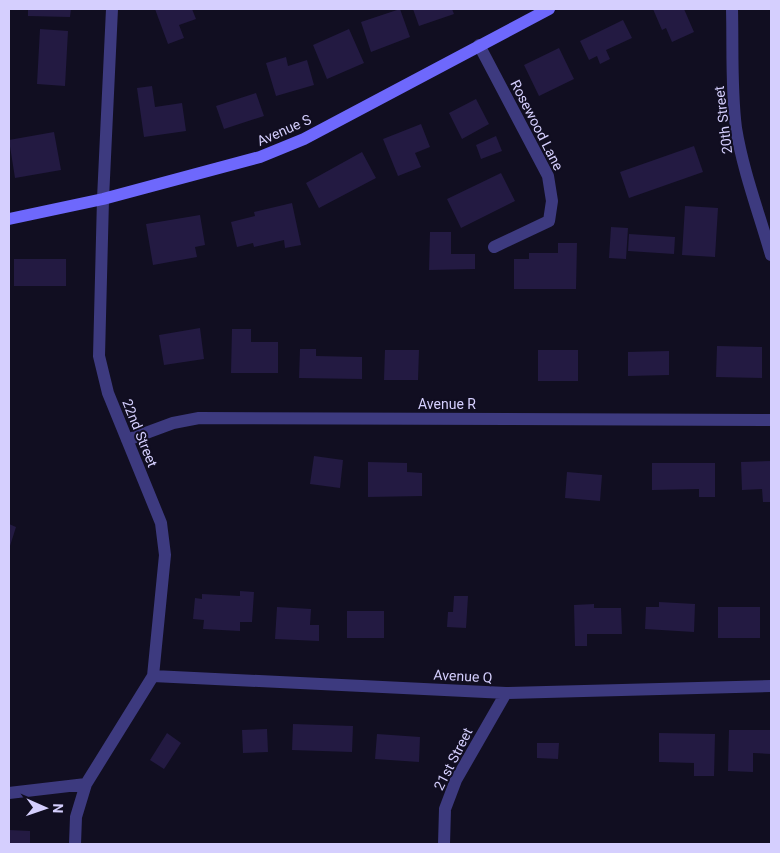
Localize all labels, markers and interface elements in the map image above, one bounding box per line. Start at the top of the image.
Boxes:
street label: Rosewood Lane [507,77,567,173]
street label: 20th Street [711,85,735,155]
street label: Avenue S [254,111,314,149]
street label: Avenue R [418,396,476,412]
street label: 22nd Street [119,397,161,470]
street label: Avenue Q [433,666,493,686]
street label: 21st Street [430,725,476,793]
north arrow [20,783,70,833]
text: N [50,803,66,814]

